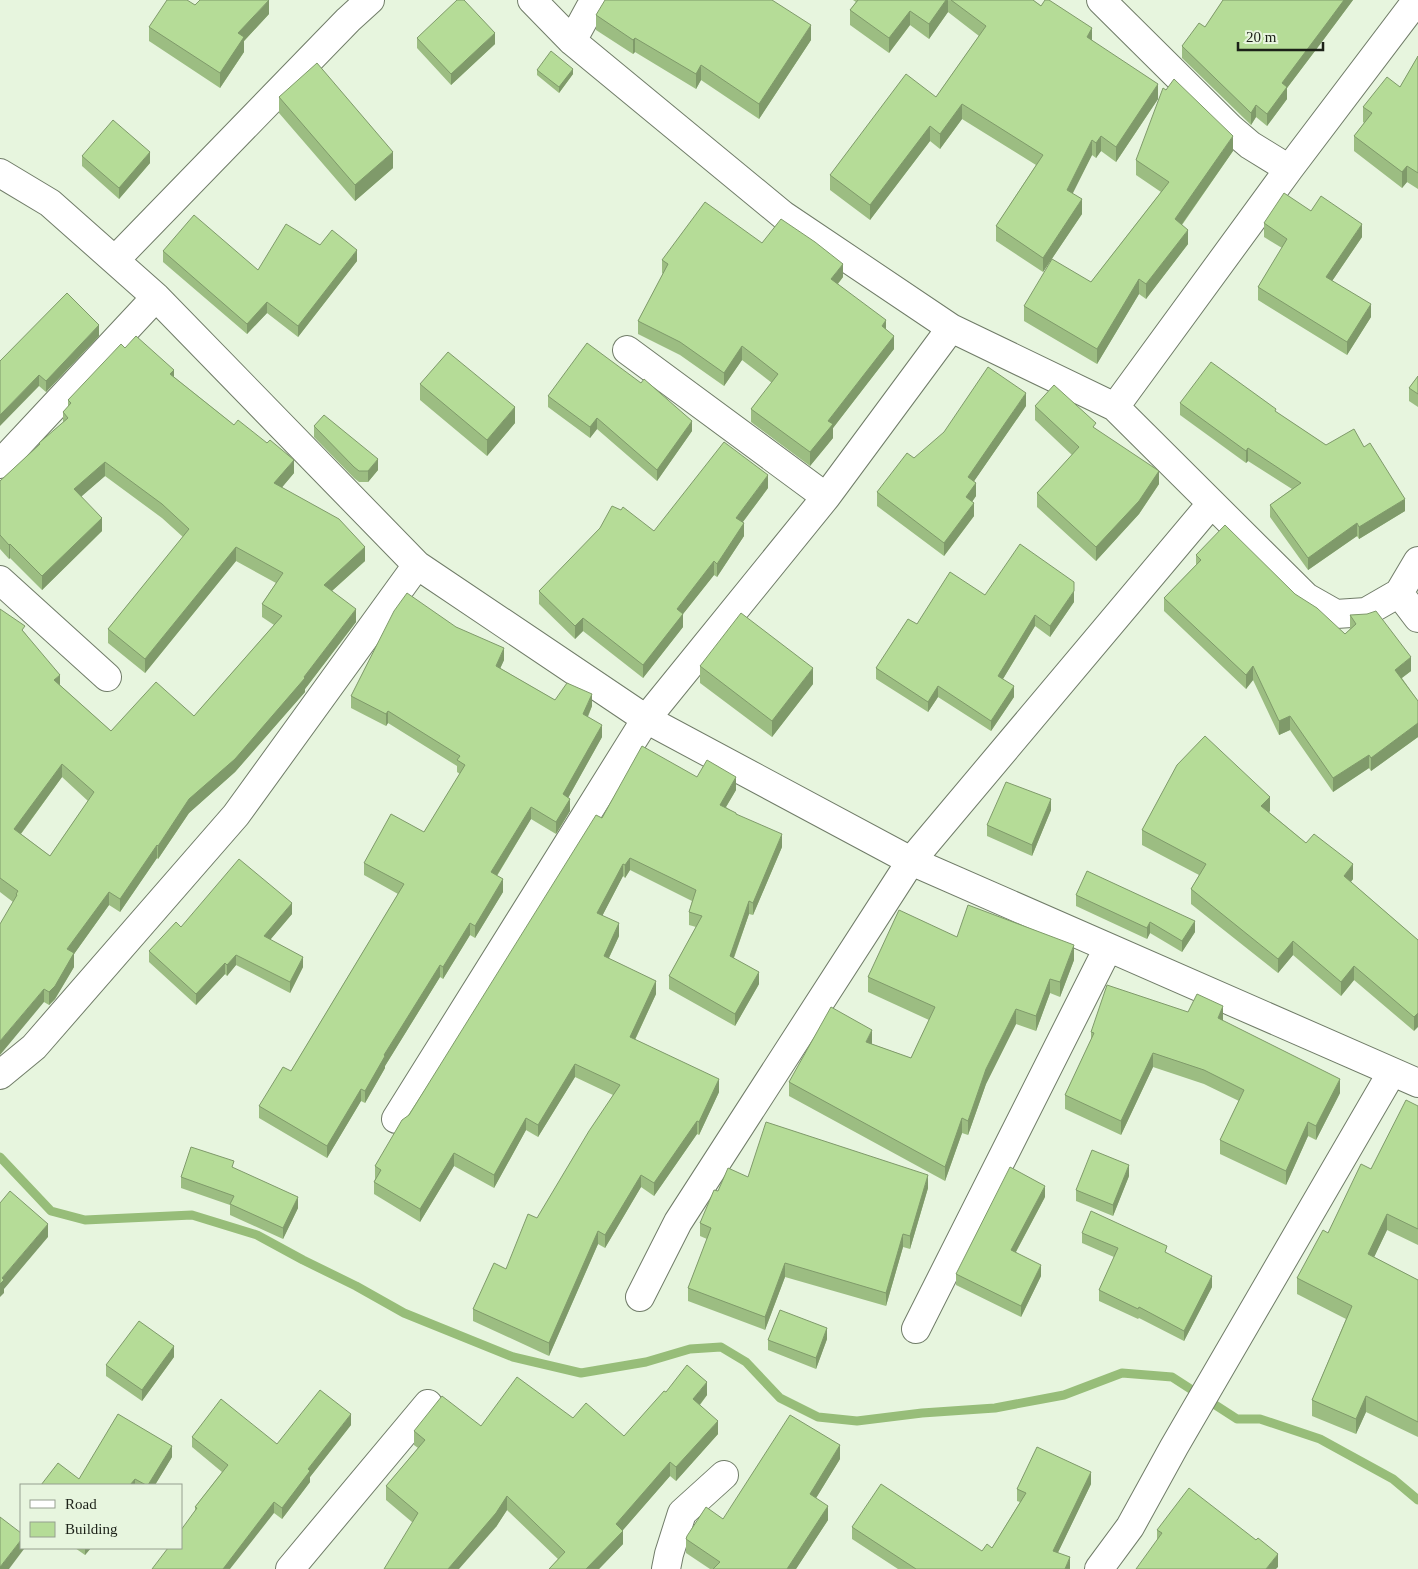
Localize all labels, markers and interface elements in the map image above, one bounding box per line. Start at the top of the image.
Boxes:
scale bar [1238,20,1323,52]
text: 20 m [1246,29,1277,45]
legend [20,1484,182,1549]
text: Road [65,1496,97,1512]
text: Building [65,1521,118,1537]

